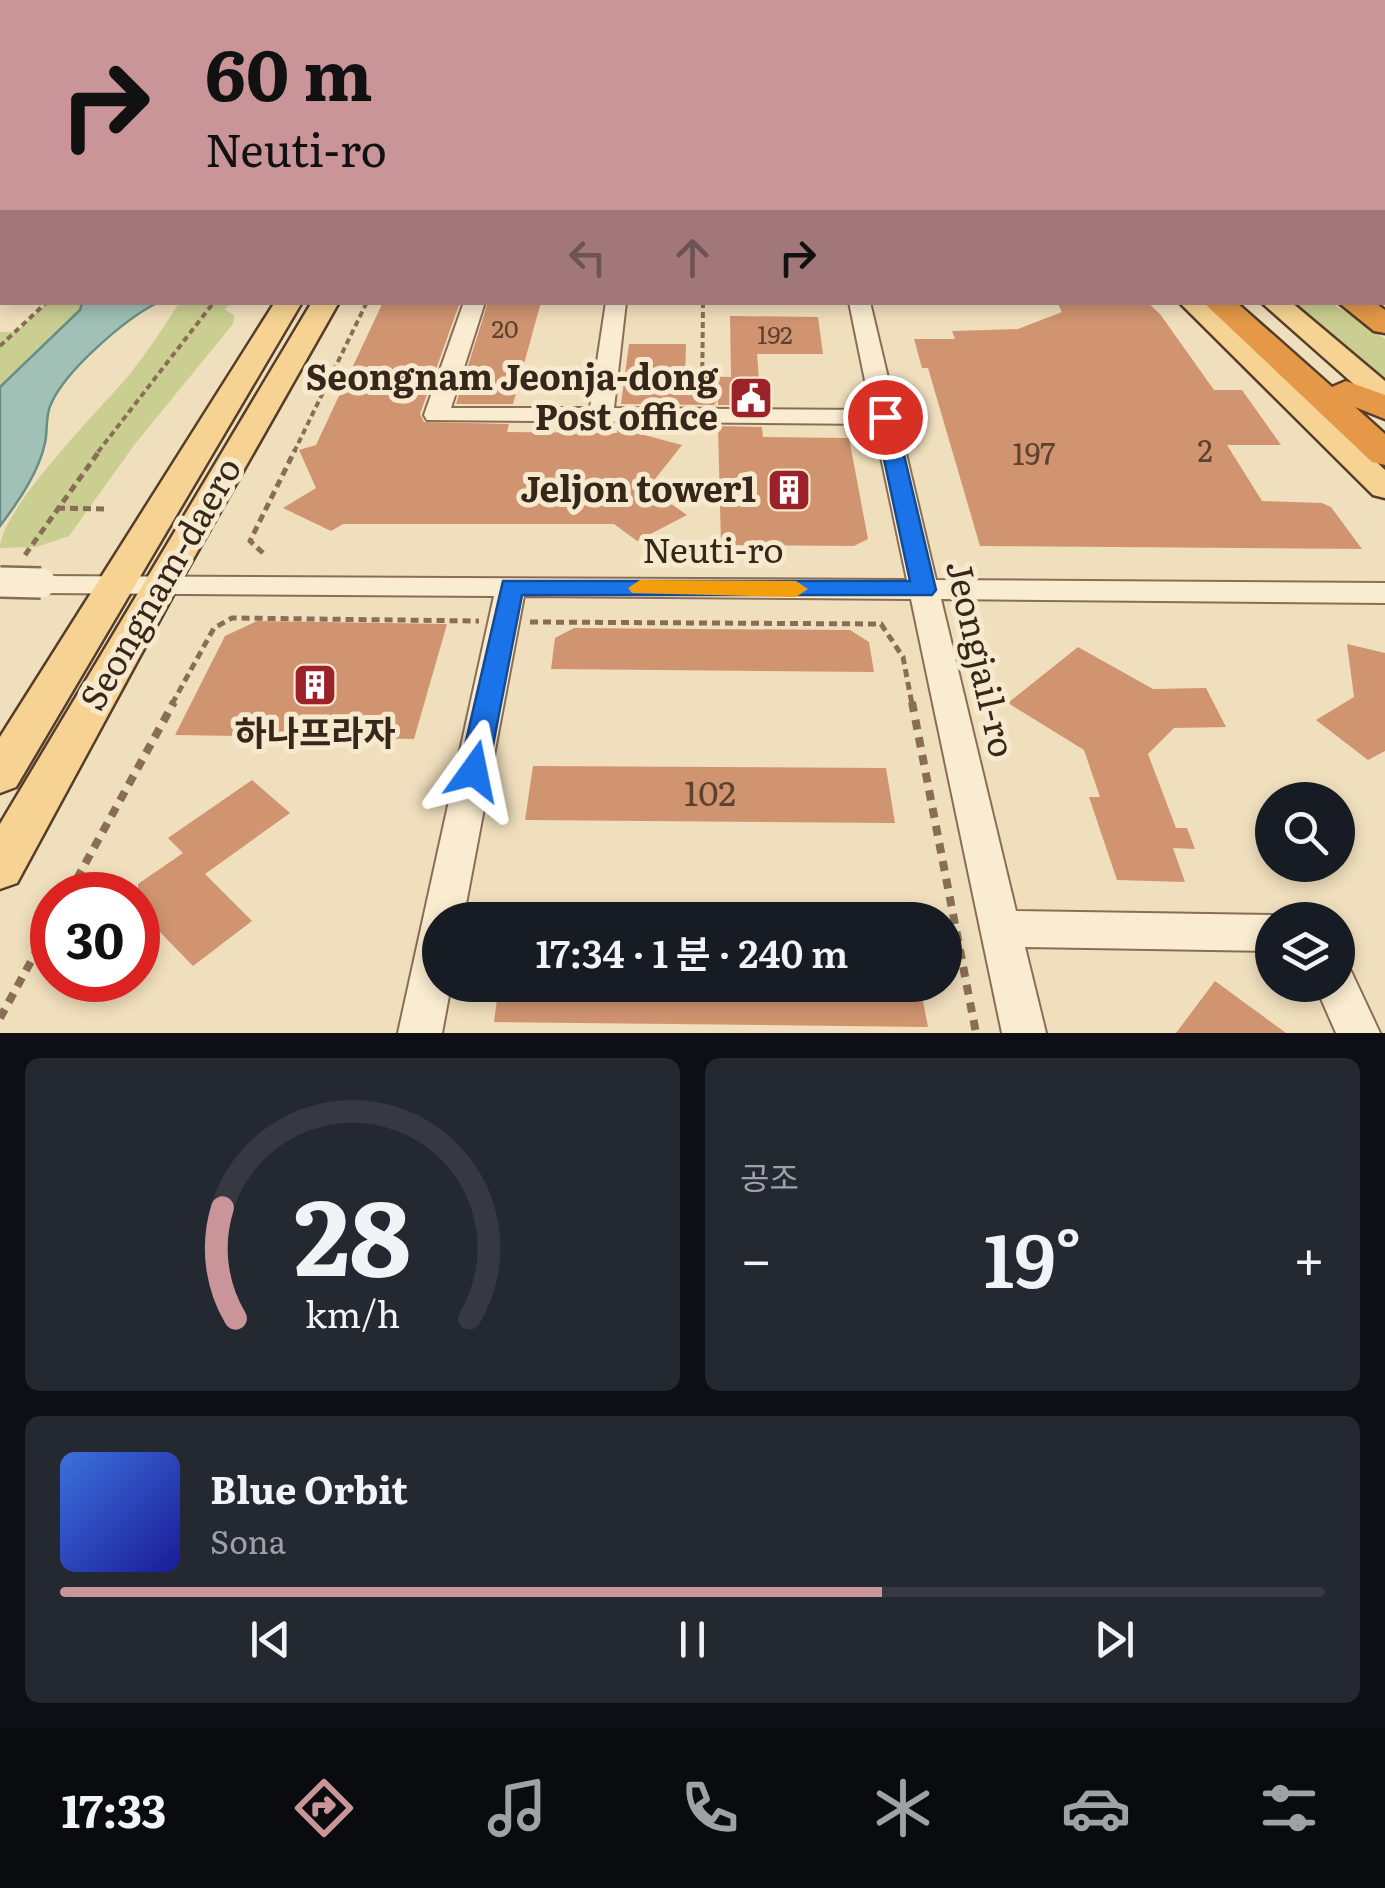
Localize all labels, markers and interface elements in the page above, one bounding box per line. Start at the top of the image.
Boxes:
text: 60 m [205,19,373,123]
icon: right [40,40,170,170]
text: Neuti-ro [205,114,387,181]
icon: left [560,230,615,285]
icon: ahead [665,230,720,285]
icon: right [770,230,825,285]
house number: 20 [491,309,519,346]
house number: 192 [757,315,793,352]
place label: Seongnam Jeonja-dong Post office [306,349,719,441]
public building icon: Seongnam Jeonja-dong Post office [728,375,774,421]
pin [843,375,928,460]
icon: arrive [858,390,913,445]
house number: 2 [1197,427,1213,471]
house number: 197 [1013,430,1055,474]
street label: Seongnam-daero [65,446,252,719]
place label: Jeljon tower1 [521,461,756,513]
building icon: Jeljon tower1 [766,467,812,513]
street label: Neuti-ro [642,522,784,574]
street label: Jeongjail-ro [935,555,1031,762]
building icon: 하나프라자 [292,662,338,708]
place label: 하나프라자 [234,705,396,757]
position arrow [422,719,526,823]
house number: 102 [684,765,736,817]
map controls [1255,782,1355,1002]
button: search [1255,782,1355,882]
speed limit sign: 30 [30,872,160,1002]
button: layers [1255,902,1355,1002]
text: 17:34 · 1 분 · 240 m [536,923,848,980]
text: 공조 [740,1152,799,1200]
text: 28 [294,1154,411,1308]
text: 19° [983,1200,1082,1311]
text: − [740,1215,772,1297]
text: + [1293,1215,1325,1297]
text: km/h [305,1286,400,1339]
text: Blue Orbit [210,1459,408,1516]
text: Sona [210,1516,286,1564]
icon: previous [243,1612,298,1667]
icon: pause [665,1612,720,1667]
icon: next [1087,1612,1142,1667]
icon: directions [289,1773,359,1843]
icon: music [482,1773,552,1843]
icon: phone [675,1773,745,1843]
icon: climate [868,1773,938,1843]
icon: car [1061,1773,1131,1843]
icon: filters [1254,1773,1324,1843]
text: 17:33 [61,1775,166,1842]

